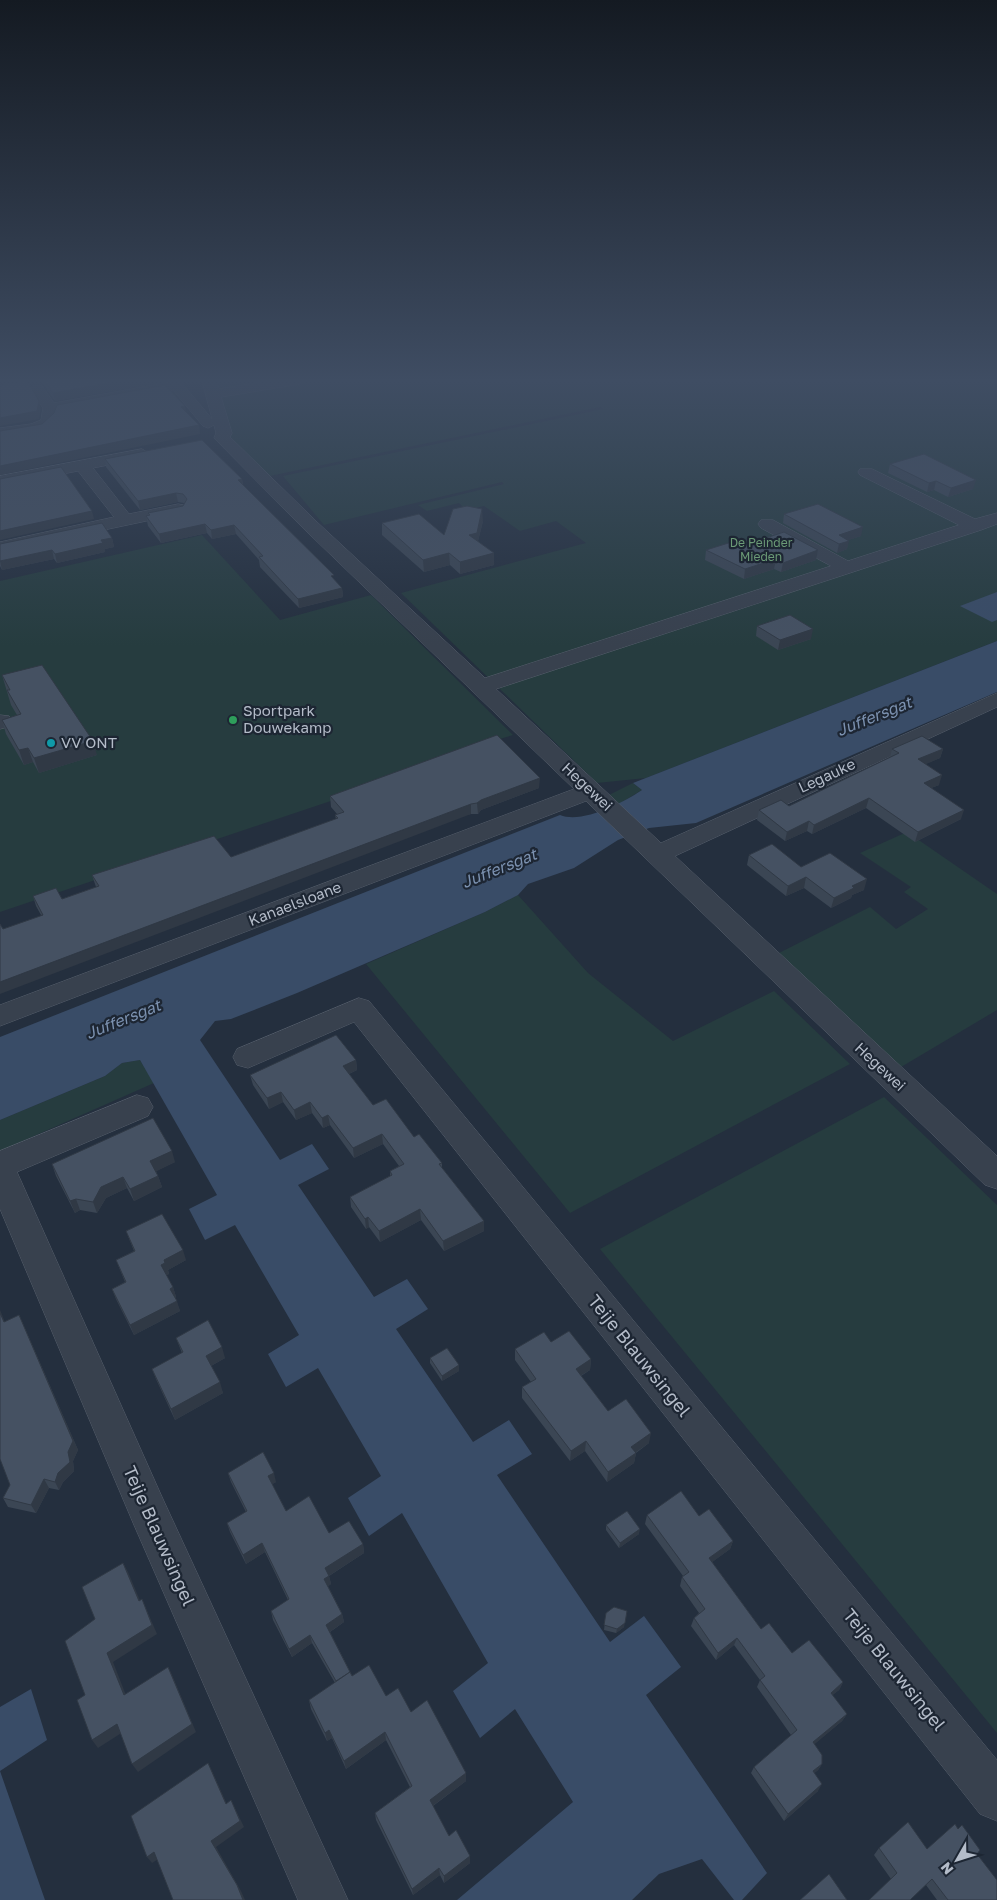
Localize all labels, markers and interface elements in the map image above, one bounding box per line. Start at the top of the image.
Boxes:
park label: De Peinder Mieden [730,535,793,564]
water label: Juffersgat [833,691,916,740]
place label: Sportpark Douwekamp [243,701,332,736]
marker: Sportpark Douwekamp [227,714,239,726]
place label: VV ONT [61,733,117,751]
marker: VV ONT [45,737,57,749]
street label: Legauke [795,754,858,796]
street label: Hegewei [559,758,617,814]
water label: Juffersgat [458,843,541,892]
street label: Kanaelsloane [246,877,344,929]
water label: Juffersgat [82,994,165,1043]
street label: Hegewei [852,1038,910,1094]
street label: Teije Blauwsingel [584,1290,696,1421]
street label: Teije Blauwsingel [119,1462,201,1609]
street label: Teije Blauwsingel [839,1604,951,1735]
north arrow [932,1835,982,1885]
text: N [937,1859,956,1878]

